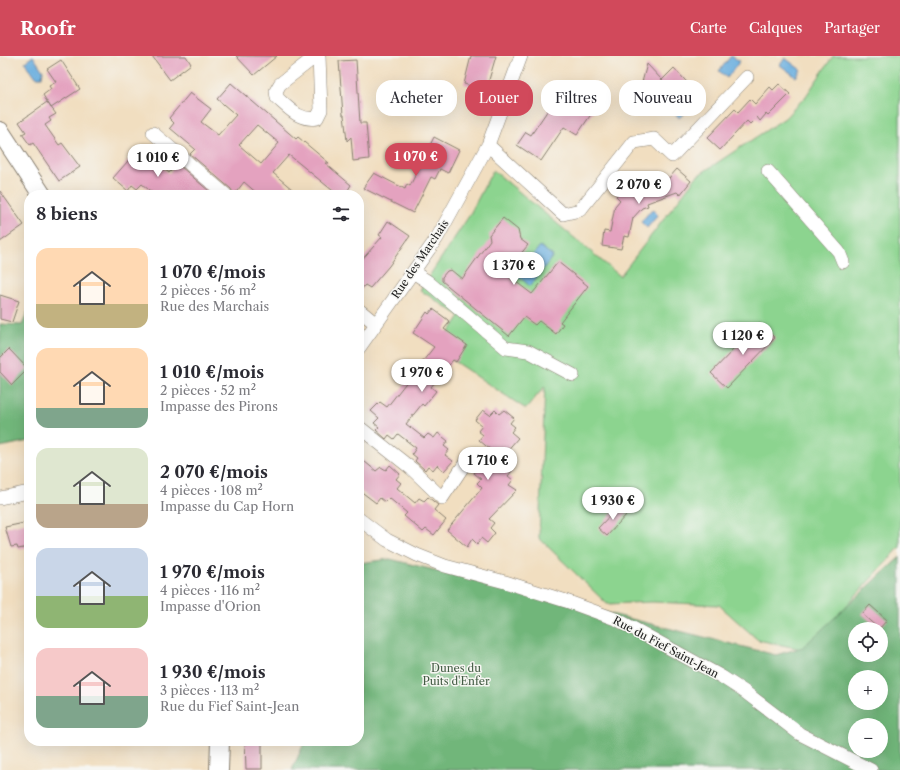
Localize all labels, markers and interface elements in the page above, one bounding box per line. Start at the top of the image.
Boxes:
text: Roofr [20,17,76,40]
text: Carte [690,19,727,37]
text: Calques [749,19,802,37]
text: Partager [824,19,880,37]
chip: Acheter [376,80,457,116]
chip: Louer [465,80,533,116]
chip: Filtres [541,80,611,116]
chip: Nouveau [619,80,706,116]
pin: 1 070 € [379,143,453,177]
pin: 1 010 € [121,144,195,178]
text: 1 070 € [394,148,438,164]
text: 1 010 € [137,149,179,165]
pin: 2 070 € [602,171,676,205]
text: 2 070 € [616,176,662,192]
icon: filters [330,203,352,225]
text: 8 biens [36,204,98,224]
street label: Rue des Marchais [388,217,452,301]
pin: 1 370 € [477,252,551,286]
text: 1 370 € [492,257,536,273]
text: 1 070 €/mois [160,262,266,282]
icon: home [68,264,116,312]
text: 2 pièces · 56 m² [160,282,256,298]
text: Rue des Marchais [160,298,269,314]
pin: 1 120 € [706,322,780,356]
text: 1 120 € [722,327,764,343]
pin: 1 970 € [385,359,459,393]
text: 1 010 €/mois [160,362,264,382]
icon: home [68,364,116,412]
text: 1 970 € [400,364,444,380]
text: 2 pièces · 52 m² [160,382,256,398]
text: Impasse des Pirons [160,398,278,414]
pin: 1 710 € [451,447,525,481]
text: 1 710 € [467,452,509,468]
text: 2 070 €/mois [160,462,268,482]
icon: home [68,464,116,512]
text: 4 pièces · 108 m² [160,482,263,498]
pin: 1 930 € [576,487,650,521]
text: 1 930 € [591,492,635,508]
text: Impasse du Cap Horn [160,498,294,514]
text: 1 970 €/mois [160,562,265,582]
icon: home [68,564,116,612]
text: 4 pièces · 116 m² [160,582,260,598]
text: Impasse d'Orion [160,598,261,614]
street label: Rue du Fief Saint-Jean [611,613,721,681]
map controls [848,622,888,758]
button: locate [848,622,888,662]
park label: Dunes du Puits d'Enfer [422,661,490,688]
text: 1 930 €/mois [160,662,266,682]
icon: home [68,664,116,712]
button: + [848,670,888,710]
text: 3 pièces · 113 m² [160,682,259,698]
text: Rue du Fief Saint-Jean [160,698,299,714]
button: − [848,718,888,758]

